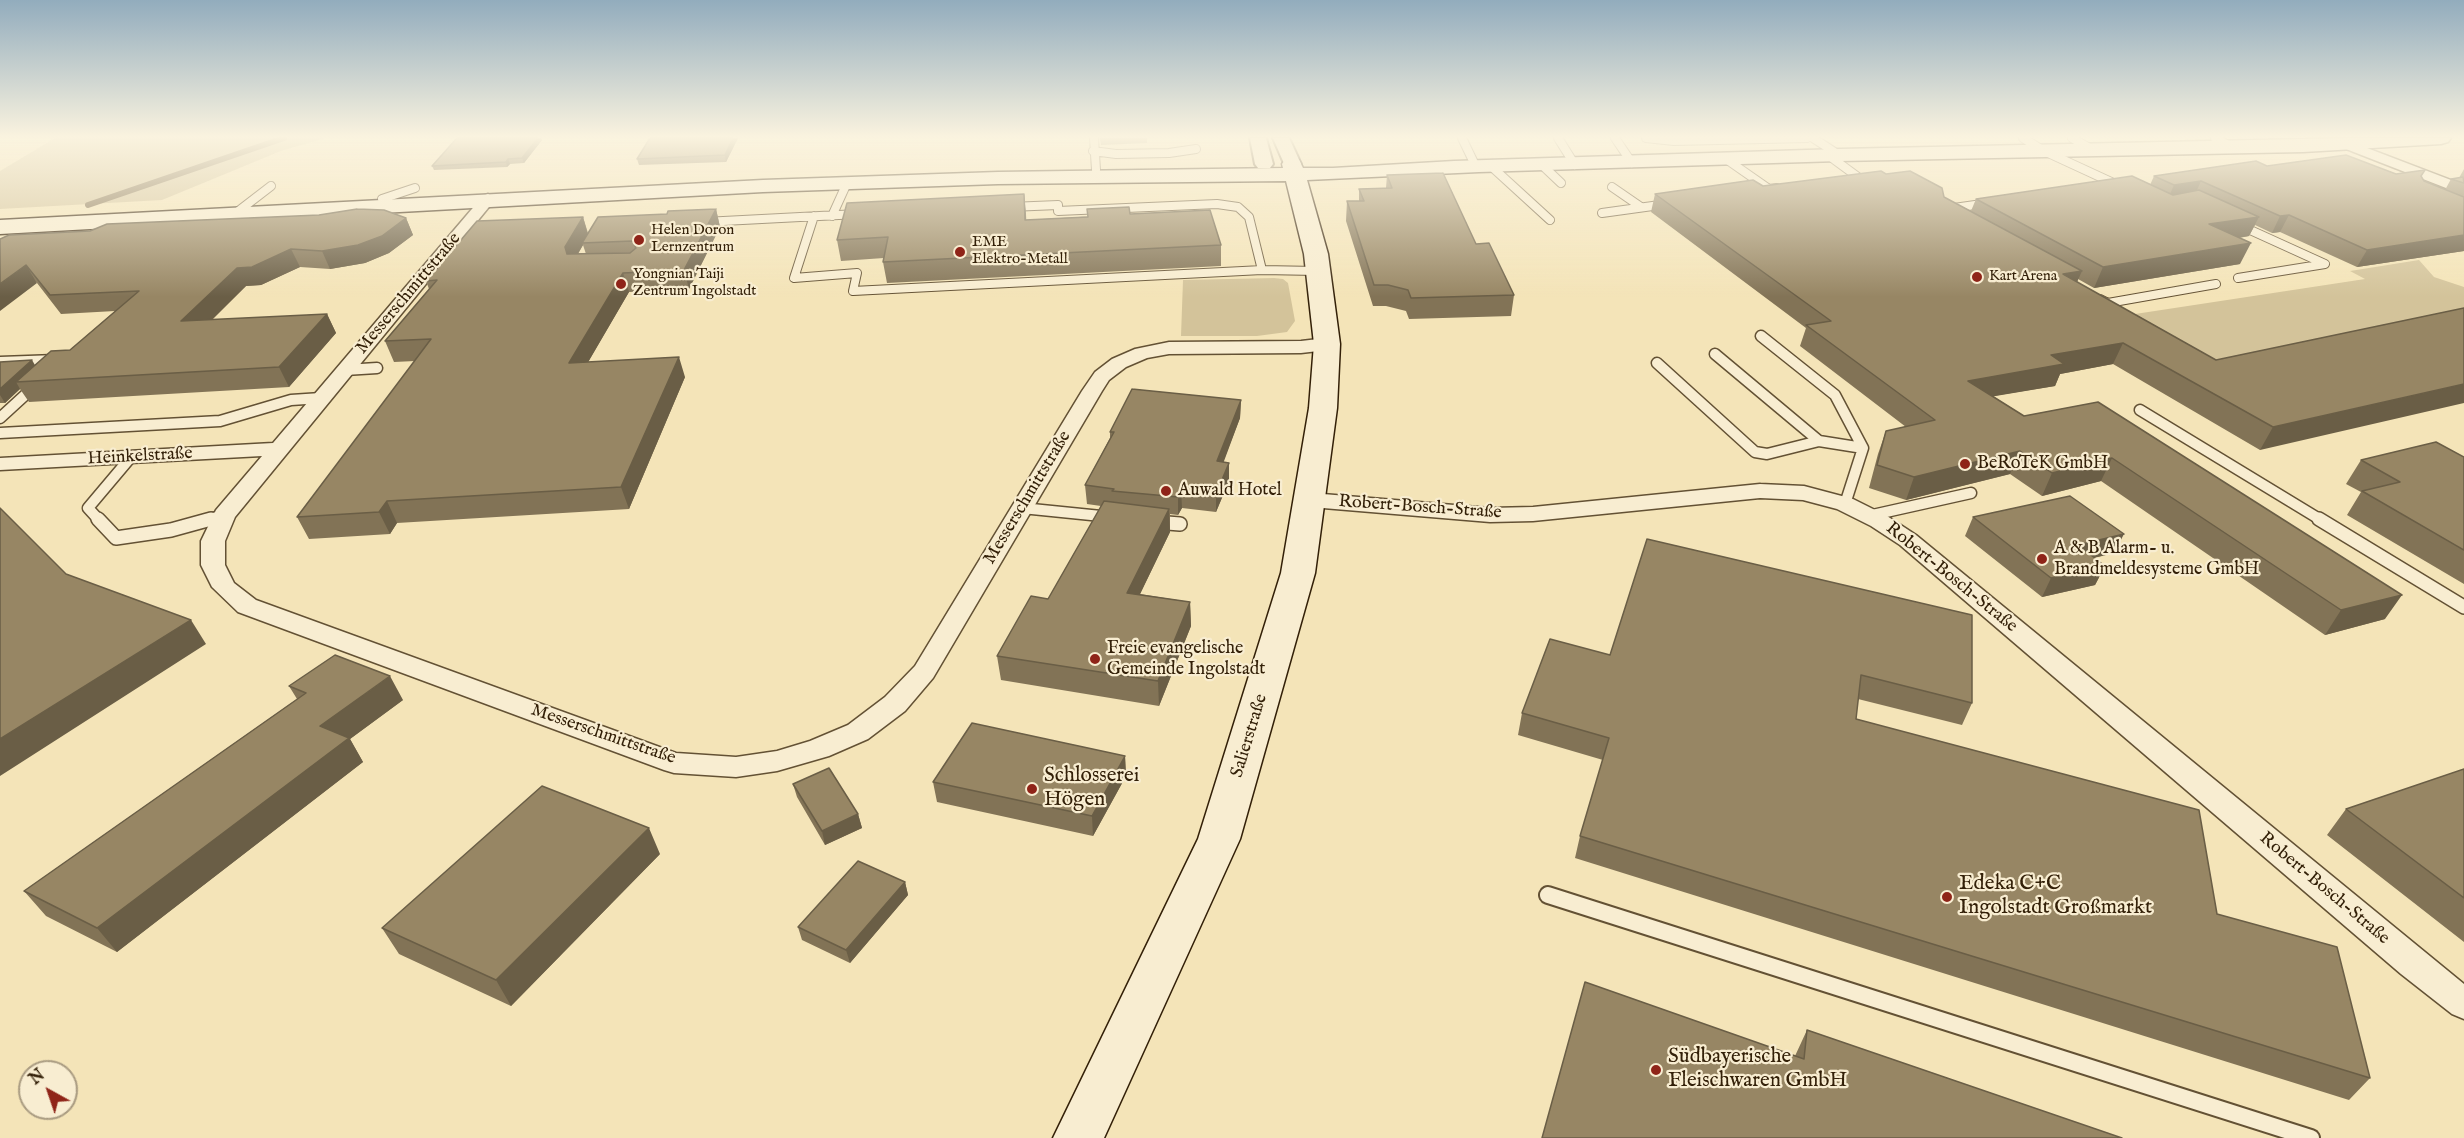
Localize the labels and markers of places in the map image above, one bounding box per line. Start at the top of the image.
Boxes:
place label: Helen Doron Lernzentrum [651,222,734,257]
marker: Helen Doron Lernzentrum [632,233,646,247]
place label: EME Elektro-Metall [972,234,1068,269]
marker: EME Elektro-Metall [953,245,967,259]
place label: Yongnian Taiji Zentrum Ingolstadt [633,266,756,301]
place label: Kart Arena [1989,268,2057,286]
marker: Kart Arena [1970,270,1984,284]
marker: Yongnian Taiji Zentrum Ingolstadt [614,277,628,291]
place label: BeRoTeK GmbH [1977,453,2108,475]
marker: BeRoTeK GmbH [1958,457,1972,471]
place label: Auwald Hotel [1178,480,1282,502]
marker: Auwald Hotel [1159,484,1173,498]
place label: A & B Alarm- u. Brandmeldesysteme GmbH [2054,538,2259,580]
marker: A & B Alarm- u. Brandmeldesysteme GmbH [2035,552,2049,566]
place label: Freie evangelische Gemeinde Ingolstadt [1107,638,1266,680]
marker: Freie evangelische Gemeinde Ingolstadt [1088,652,1102,666]
place label: Schlosserei Högen [1044,764,1139,814]
marker: Schlosserei Högen [1025,782,1039,796]
place label: Edeka C+C Ingolstadt Großmarkt [1959,872,2152,922]
marker: Edeka C+C Ingolstadt Großmarkt [1940,890,1954,904]
place label: Südbayerische Fleischwaren GmbH [1668,1045,1847,1095]
marker: Südbayerische Fleischwaren GmbH [1649,1063,1663,1077]

